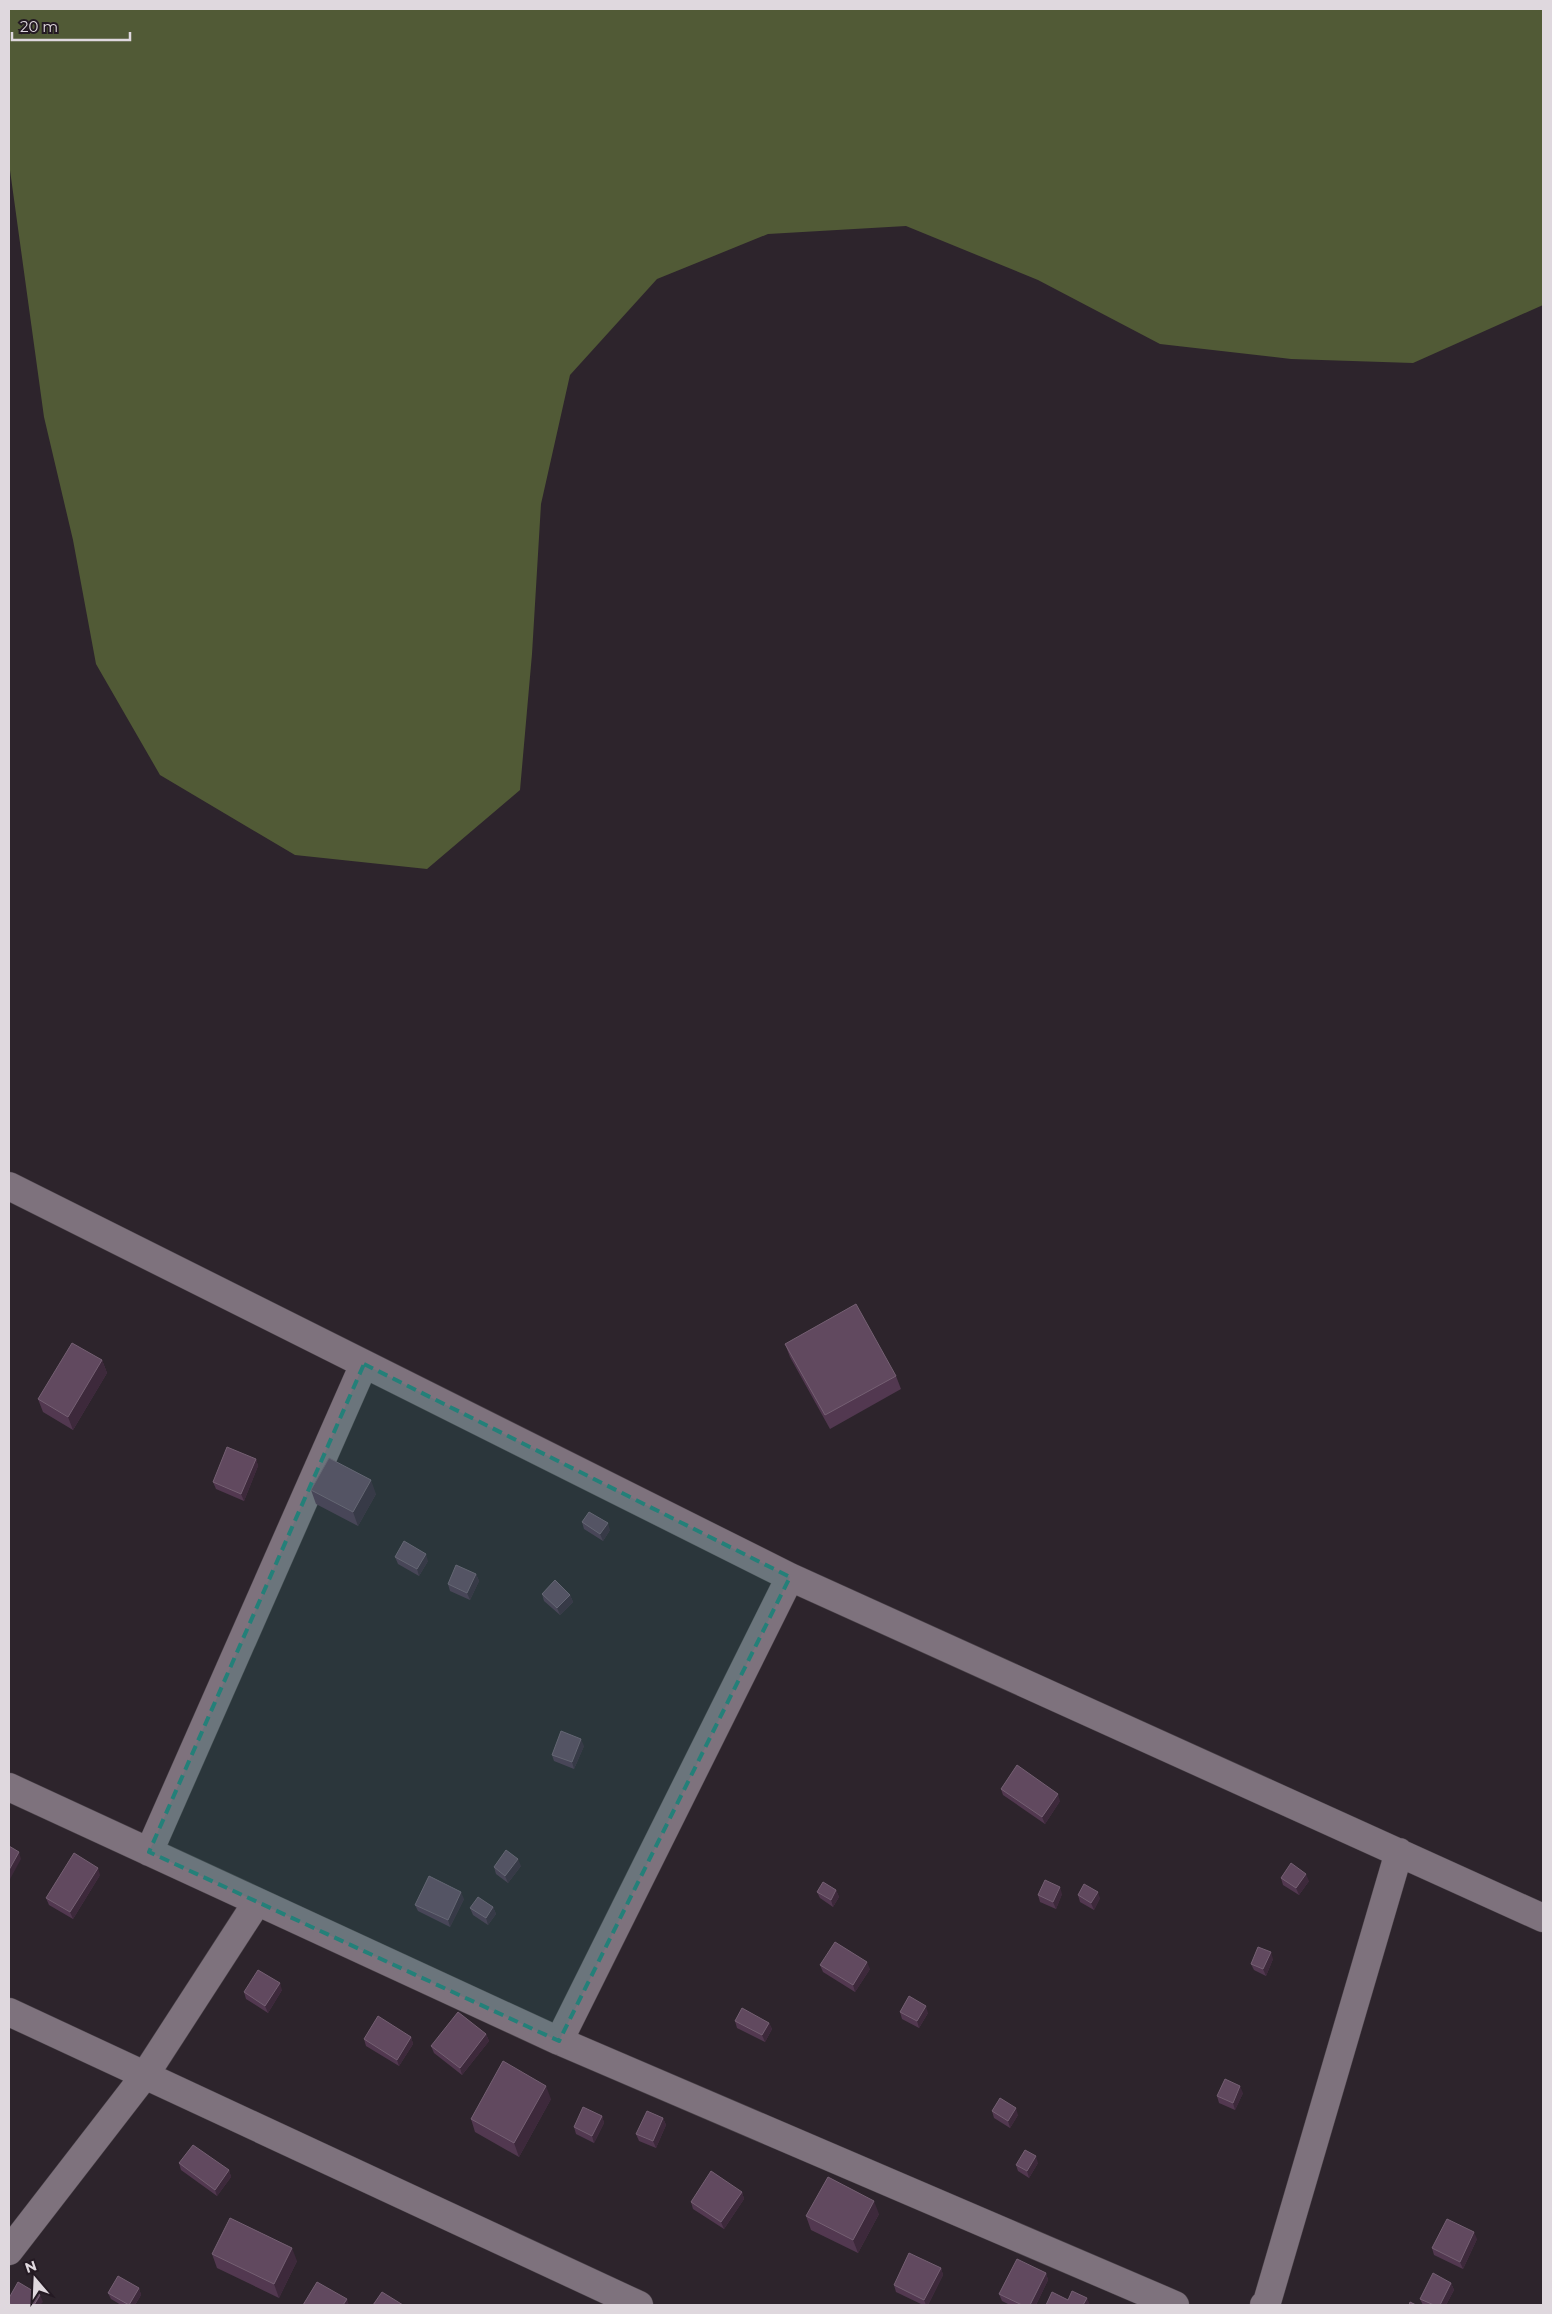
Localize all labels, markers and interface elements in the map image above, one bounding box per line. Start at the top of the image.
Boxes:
scale bar [12,10,130,42]
text: 20 m [20,17,58,36]
north arrow [10,2254,60,2304]
text: N [22,2256,39,2277]

